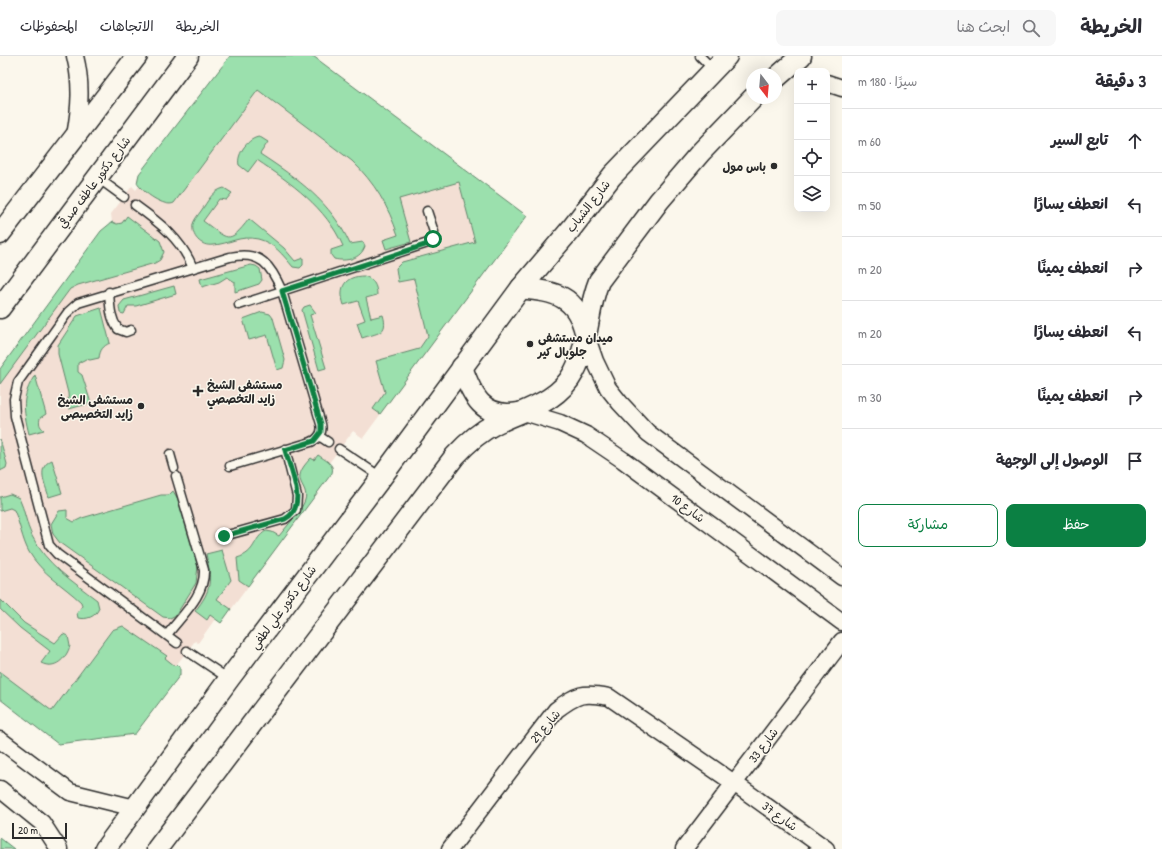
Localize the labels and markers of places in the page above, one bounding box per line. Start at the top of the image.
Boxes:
place label: باس مول [723,158,766,175]
marker: باس مول [769,161,779,171]
place label: ميدان مستشفى جلوبال كير [537,329,613,360]
marker: ميدان مستشفى جلوبال كير [525,339,535,349]
place label: مستشفى الشيخ زايد التخصصي [207,376,283,410]
marker: مستشفى الشيخ زايد التخصصي [192,385,204,397]
place label: مستشفى الشيخ زايد التخصيصى [57,391,133,422]
marker: مستشفى الشيخ زايد التخصيصى [136,401,146,411]

